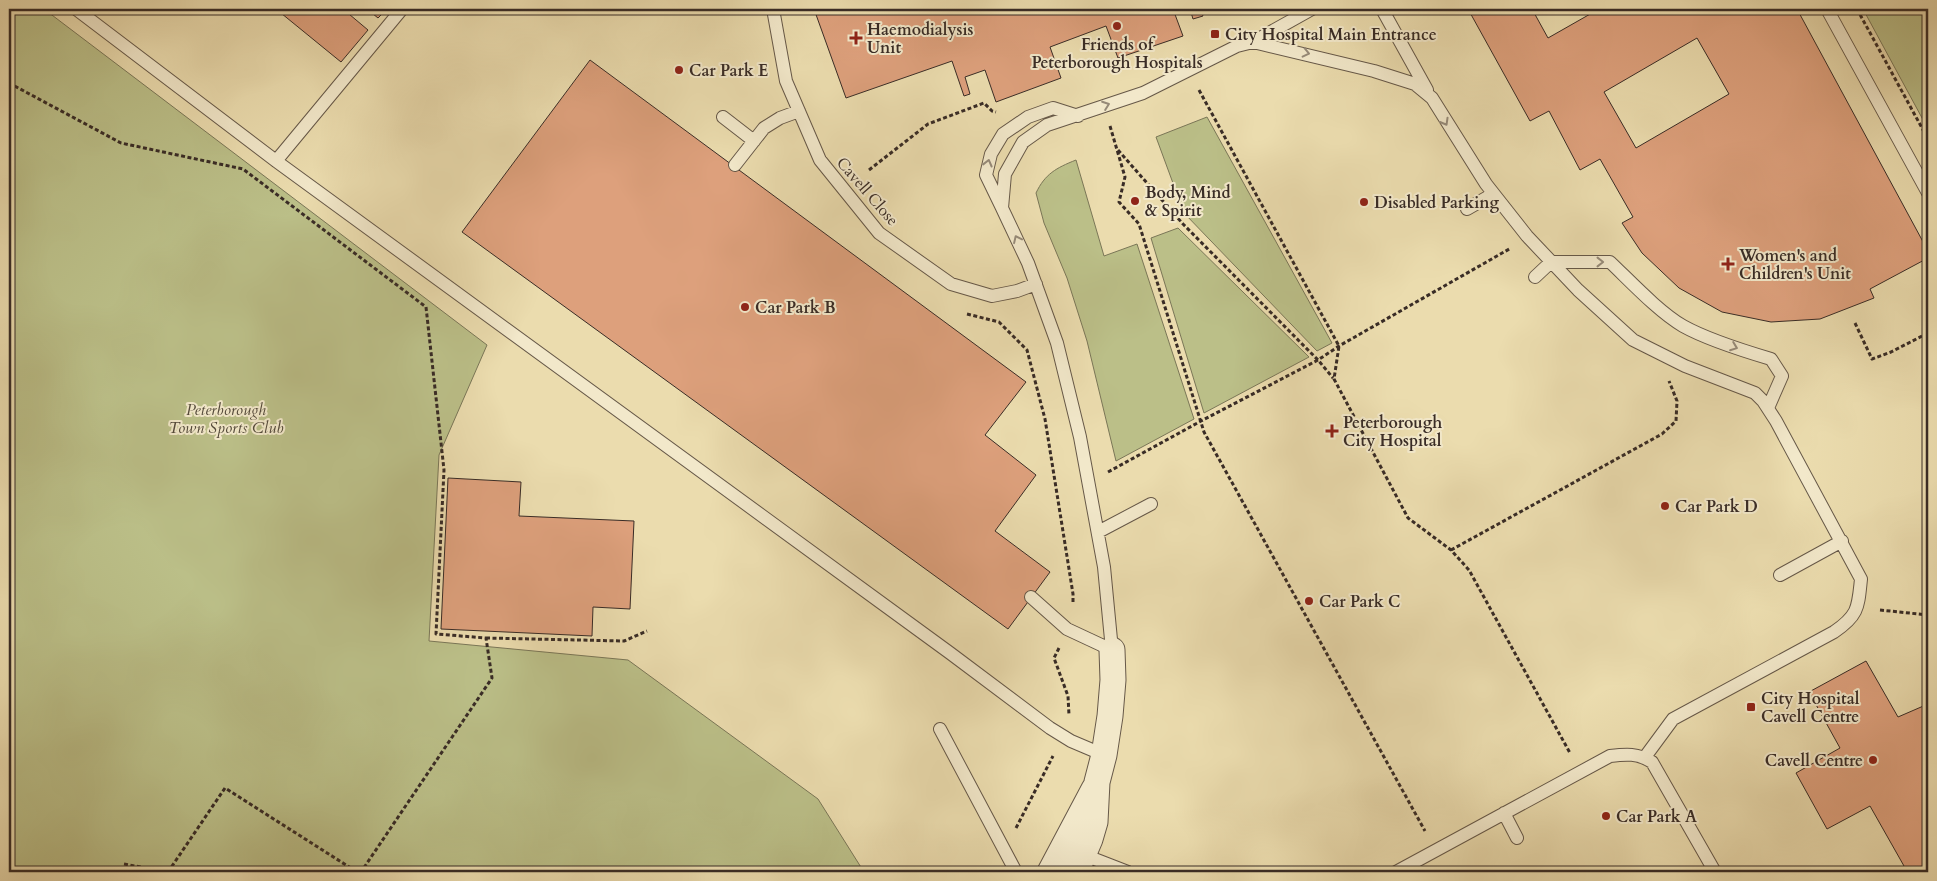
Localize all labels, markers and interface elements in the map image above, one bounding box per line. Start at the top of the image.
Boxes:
place label: Haemodialysis Unit [867,19,973,59]
marker: Friends of Peterborough Hospitals [1111,20,1123,32]
place label: City Hospital Main Entrance [1225,24,1437,46]
marker: City Hospital Main Entrance [1209,28,1221,40]
marker: Haemodialysis Unit [849,31,863,45]
place label: Friends of Peterborough Hospitals [1031,34,1203,74]
one-way arrow [1302,47,1311,58]
place label: Car Park E [689,60,768,82]
marker: Car Park E [673,64,685,76]
one-way arrow [1102,101,1110,111]
one-way arrow [1439,117,1449,126]
street label: Cavell Close [831,153,903,231]
one-way arrow [982,159,993,168]
place label: Body, Mind & Spirit [1145,182,1231,222]
place label: Disabled Parking [1374,192,1500,214]
marker: Body, Mind & Spirit [1129,195,1141,207]
marker: Disabled Parking [1358,196,1370,208]
one-way arrow [1012,235,1023,244]
place label: Women's and Children's Unit [1738,245,1851,285]
one-way arrow [1596,257,1604,267]
marker: Women's and Children's Unit [1721,257,1735,271]
place label: Car Park B [755,297,836,319]
marker: Car Park B [739,301,751,313]
one-way arrow [1730,341,1738,351]
park label: Peterborough Town Sports Club [169,399,283,439]
place label: Peterborough City Hospital [1343,412,1442,452]
marker: Peterborough City Hospital [1325,424,1339,438]
place label: Car Park D [1675,496,1758,518]
marker: Car Park D [1659,500,1671,512]
place label: Car Park C [1319,591,1401,613]
marker: Car Park C [1303,595,1315,607]
place label: City Hospital Cavell Centre [1761,688,1860,728]
marker: City Hospital Cavell Centre [1745,701,1757,713]
place label: Cavell Centre [1765,750,1863,772]
marker: Cavell Centre [1867,754,1879,766]
place label: Car Park A [1616,806,1697,828]
marker: Car Park A [1600,810,1612,822]

